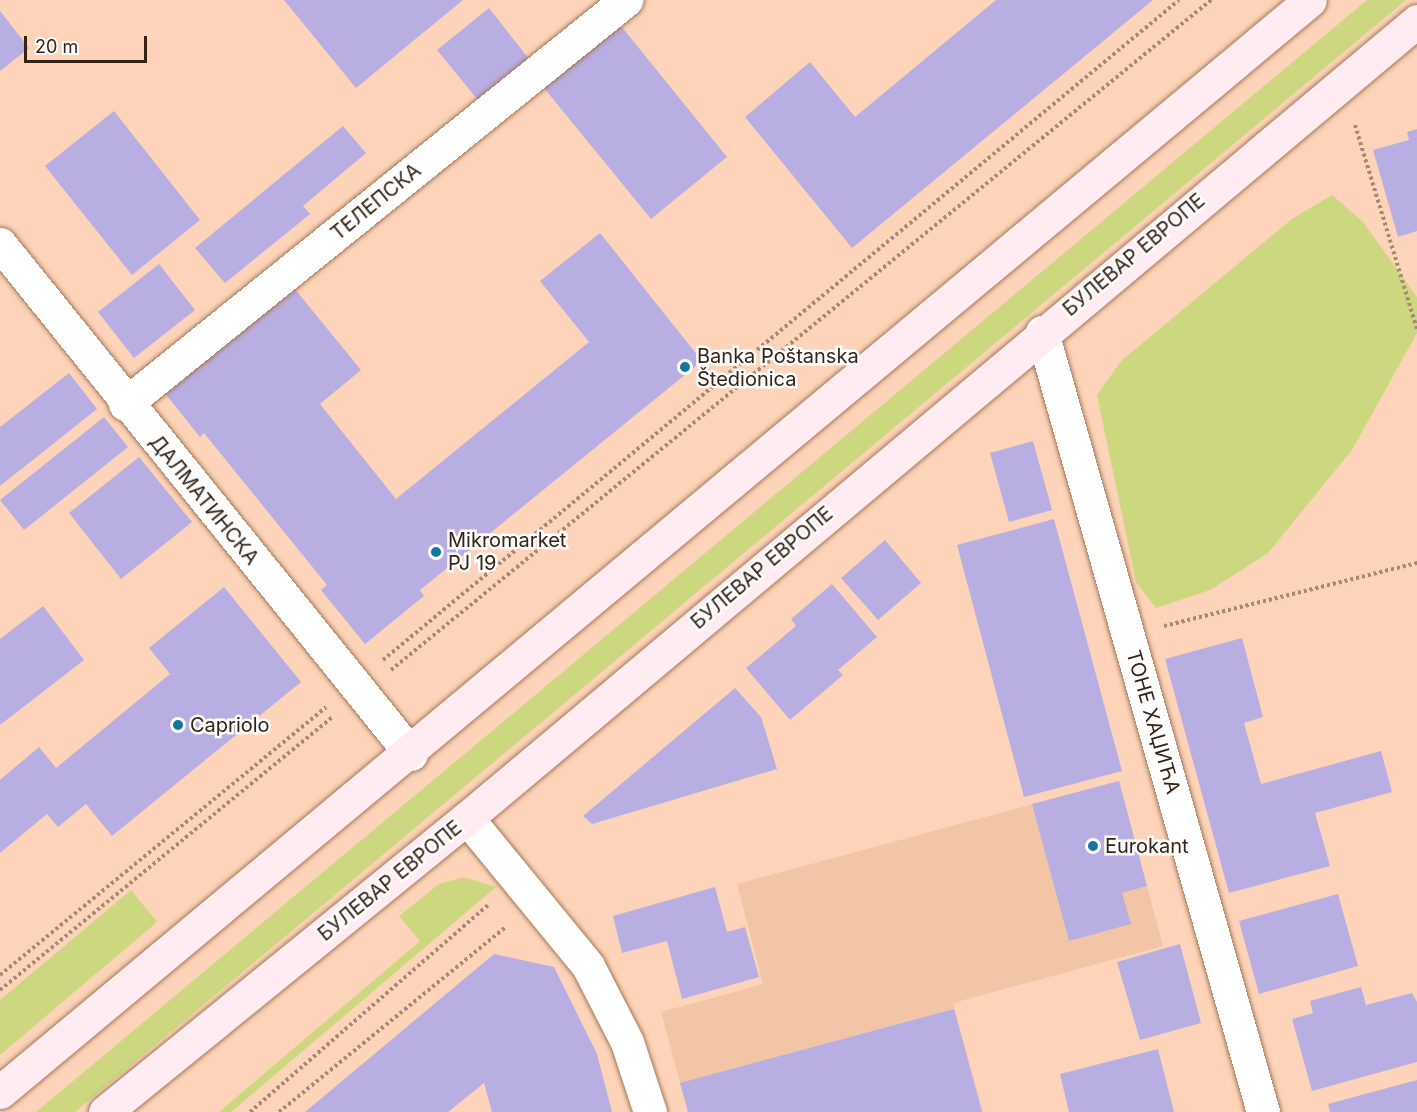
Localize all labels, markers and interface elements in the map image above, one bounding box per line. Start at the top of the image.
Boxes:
scale bar [27,24,150,62]
text: 20 m [35,36,78,57]
street label: ТЕЛЕПСКА [326,158,426,246]
street label: БУЛЕВАР ЕВРОПЕ [1058,189,1210,321]
place label: Banka Poštanska Štedionica [697,344,859,391]
marker: Banka Poštanska Štedionica [678,360,692,374]
street label: ДАЛМАТИНСКА [144,430,264,570]
street label: БУЛЕВАР ЕВРОПЕ [686,502,838,634]
place label: Mikromarket PJ 19 [448,528,566,575]
marker: Mikromarket PJ 19 [429,545,443,559]
street label: ТОНЕ ХАЏИЋА [1121,647,1185,797]
place label: Capriolo [190,713,270,737]
marker: Capriolo [171,718,185,732]
street label: БУЛЕВАР ЕВРОПЕ [313,816,467,946]
place label: Eurokant [1105,834,1189,858]
marker: Eurokant [1086,839,1100,853]

